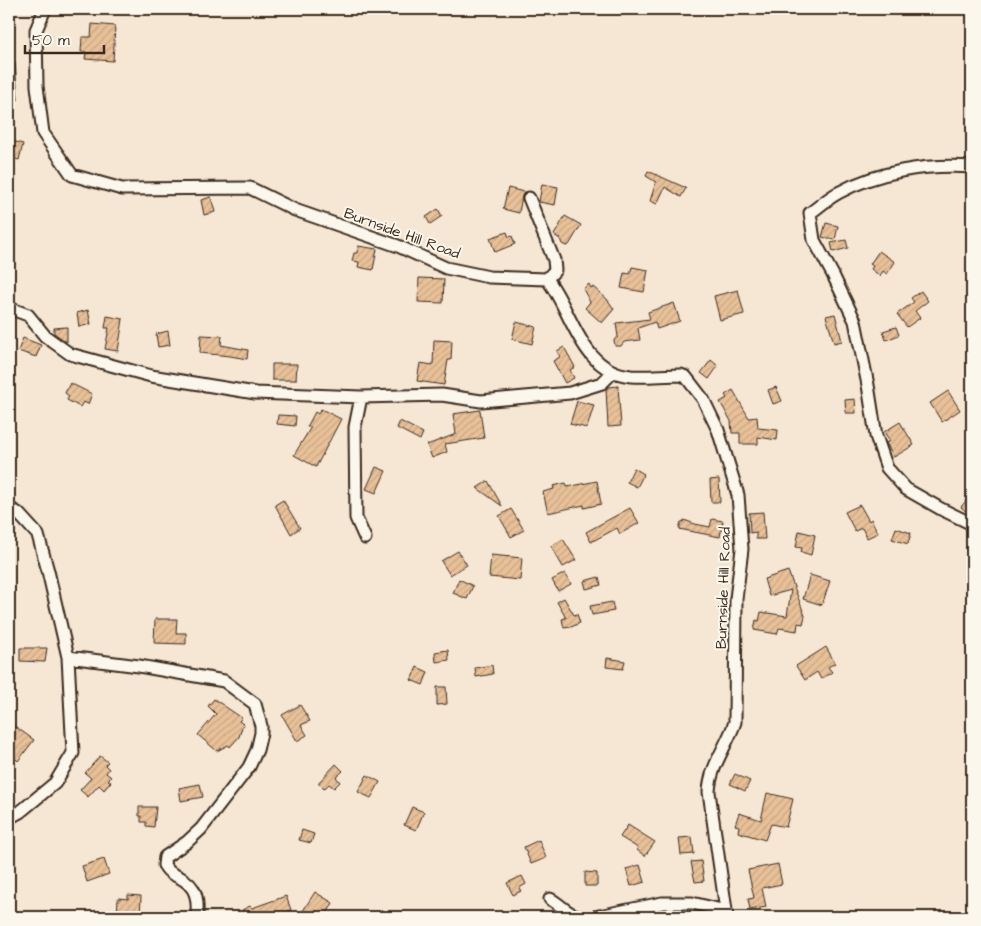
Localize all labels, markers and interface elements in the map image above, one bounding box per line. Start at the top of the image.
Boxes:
scale bar [25,22,104,54]
text: 50 m [32,30,70,51]
street label: Burnside Hill Road [341,203,463,264]
street label: Burnside Hill Road [711,526,736,649]

